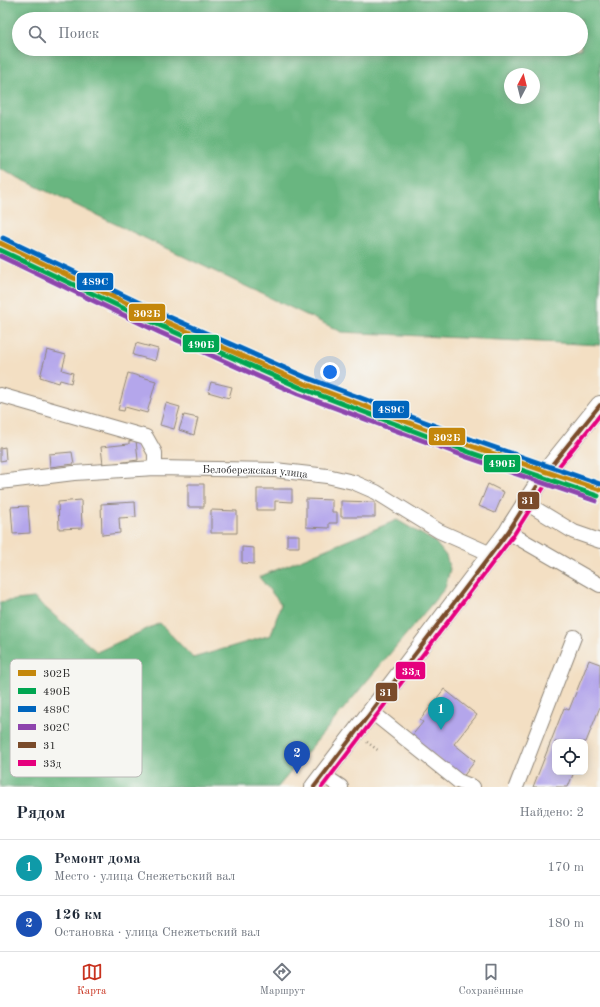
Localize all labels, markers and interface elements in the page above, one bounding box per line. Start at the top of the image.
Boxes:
search box [12,12,588,56]
icon: search [26,23,48,45]
text: Поиск [58,27,99,42]
north arrow [504,68,540,104]
line badge: 489С [76,272,114,291]
text: 489С [82,277,108,288]
line badge: 302Б [128,303,166,322]
text: 302Б [134,309,161,320]
line badge: 490Б [182,334,220,353]
text: 490Б [188,340,215,351]
your location [320,362,340,382]
line badge: 489С [372,400,410,419]
text: 489С [378,405,404,416]
line badge: 302Б [428,427,466,446]
text: 302Б [434,433,461,444]
line badge: 490Б [483,454,521,473]
text: 490Б [489,459,516,470]
street label: Белобережская улица [202,465,309,481]
line badge: 31 [517,491,540,510]
text: 31 [522,496,534,507]
legend [10,659,142,777]
line badge: 33д [395,661,426,680]
text: 33д [402,667,421,678]
text: 302Б [43,669,70,680]
line badge: 31 [375,682,398,702]
text: 490Б [43,687,70,698]
text: 31 [380,688,392,699]
pin: 1 [428,697,454,730]
text: 489С [43,705,70,716]
text: 302С [43,723,70,734]
map controls [552,739,588,775]
button: locate [552,739,588,775]
text: 31 [43,741,56,752]
pin: 2 [284,741,310,774]
text: 33д [43,759,62,770]
text: Рядом [16,805,65,822]
text: Найдено: 2 [520,806,584,819]
text: Ремонт дома [54,852,141,867]
text: 1 [25,861,33,874]
text: 170 m [547,861,584,874]
text: Место · улица Снежетьский вал [54,870,235,883]
text: 126 км [54,908,102,923]
text: 2 [25,917,33,930]
text: 180 m [547,917,584,930]
text: Остановка · улица Снежетьский вал [54,926,260,939]
tab: Карта [77,961,106,999]
tab: Маршрут [260,961,305,999]
tab: Сохранённые [458,961,523,999]

